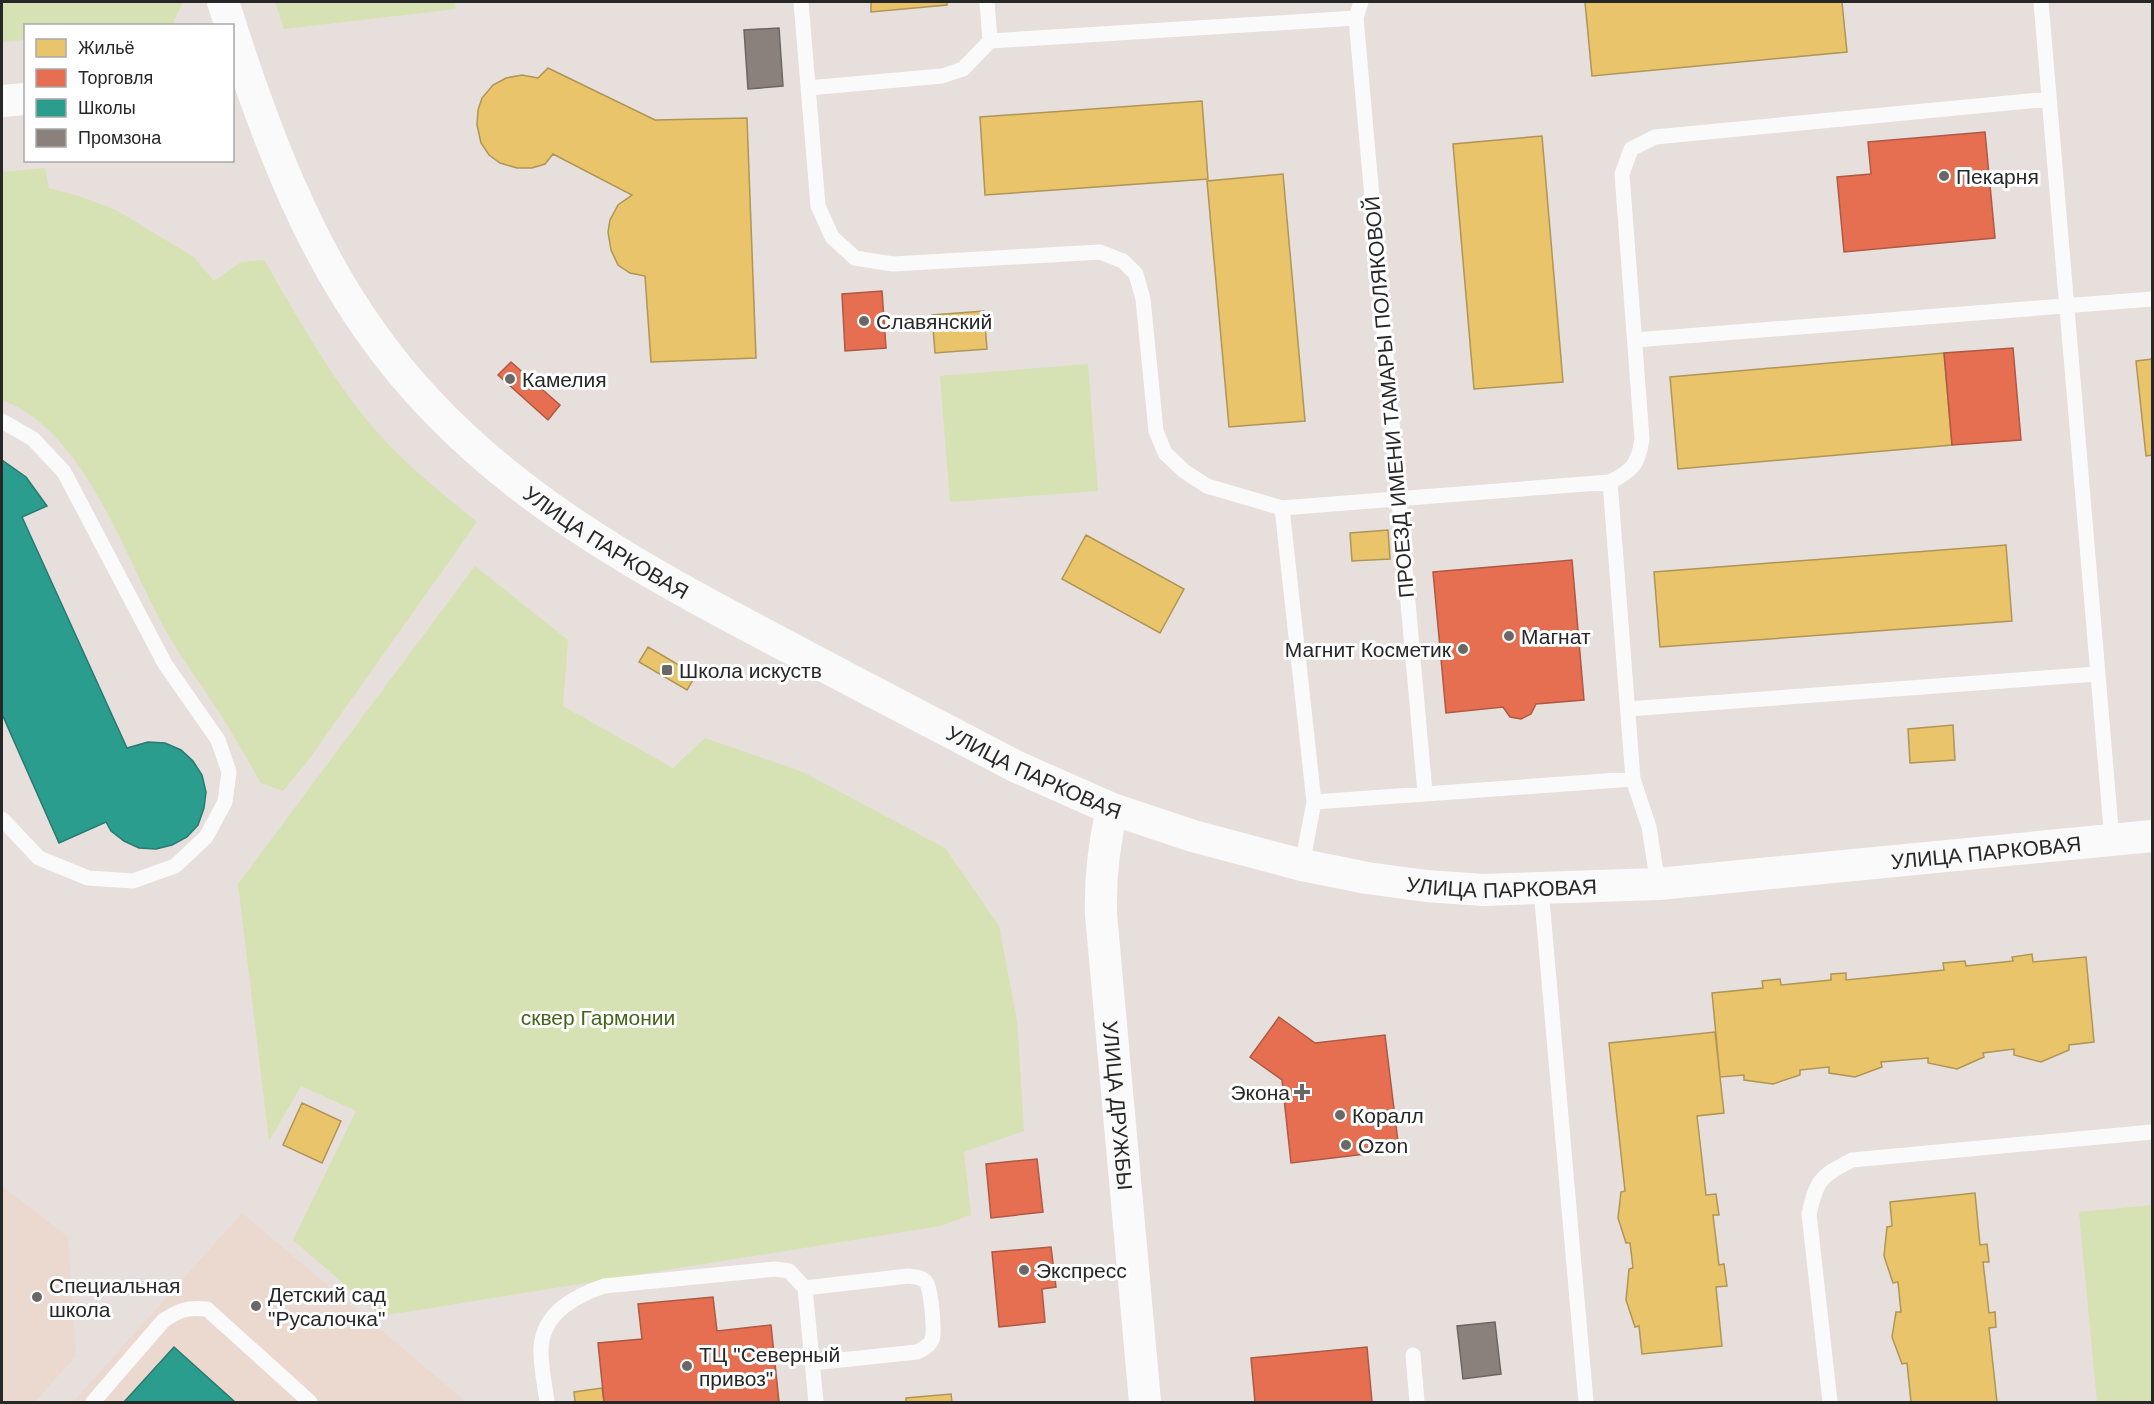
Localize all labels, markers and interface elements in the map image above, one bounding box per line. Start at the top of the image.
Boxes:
legend [24,24,234,162]
text: Жильё [78,38,135,58]
text: Торговля [78,68,153,88]
text: Школы [78,98,136,118]
text: Промзона [78,128,162,148]
place label: Пекарня [1956,165,2039,188]
marker: Пекарня [1937,169,1951,183]
street label: ПРОЕЗД ИМЕНИ ТАМАРЫ ПОЛЯКОВОЙ [1360,195,1418,599]
place label: Славянский [876,310,992,333]
marker: Славянский [857,314,871,328]
place label: Камелия [522,368,607,391]
marker: Камелия [503,372,517,386]
street label: УЛИЦА ПАРКОВАЯ [519,481,693,603]
place label: Магнат [1521,625,1591,648]
marker: Магнат [1502,629,1516,643]
place label: Магнит Косметик [1285,638,1452,661]
marker: Магнит Косметик [1456,642,1470,656]
place label: Школа искуств [679,659,822,682]
marker: Школа искуств [660,663,674,677]
street label: УЛИЦА ПАРКОВАЯ [943,721,1124,823]
street label: УЛИЦА ПАРКОВАЯ [1890,831,2082,873]
street label: УЛИЦА ПАРКОВАЯ [1405,872,1597,901]
park label: сквер Гармонии [521,1006,675,1029]
street label: УЛИЦА ДРУЖБЫ [1099,1020,1137,1191]
place label: Экона [1231,1081,1290,1104]
marker: Экона [1295,1085,1309,1099]
place label: Коралл [1352,1104,1424,1127]
marker: Коралл [1333,1108,1347,1122]
place label: Ozon [1358,1134,1408,1157]
marker: Ozon [1339,1138,1353,1152]
place label: Экспресс [1036,1259,1127,1282]
marker: Экспресс [1017,1263,1031,1277]
place label: Специальная школа [49,1274,181,1321]
place label: Детский сад "Русалочка" [268,1283,386,1330]
marker: Специальная школа [30,1290,44,1304]
marker: Детский сад "Русалочка" [249,1299,263,1313]
place label: ТЦ "Северный привоз" [699,1343,840,1390]
marker: ТЦ "Северный привоз" [680,1359,694,1373]

